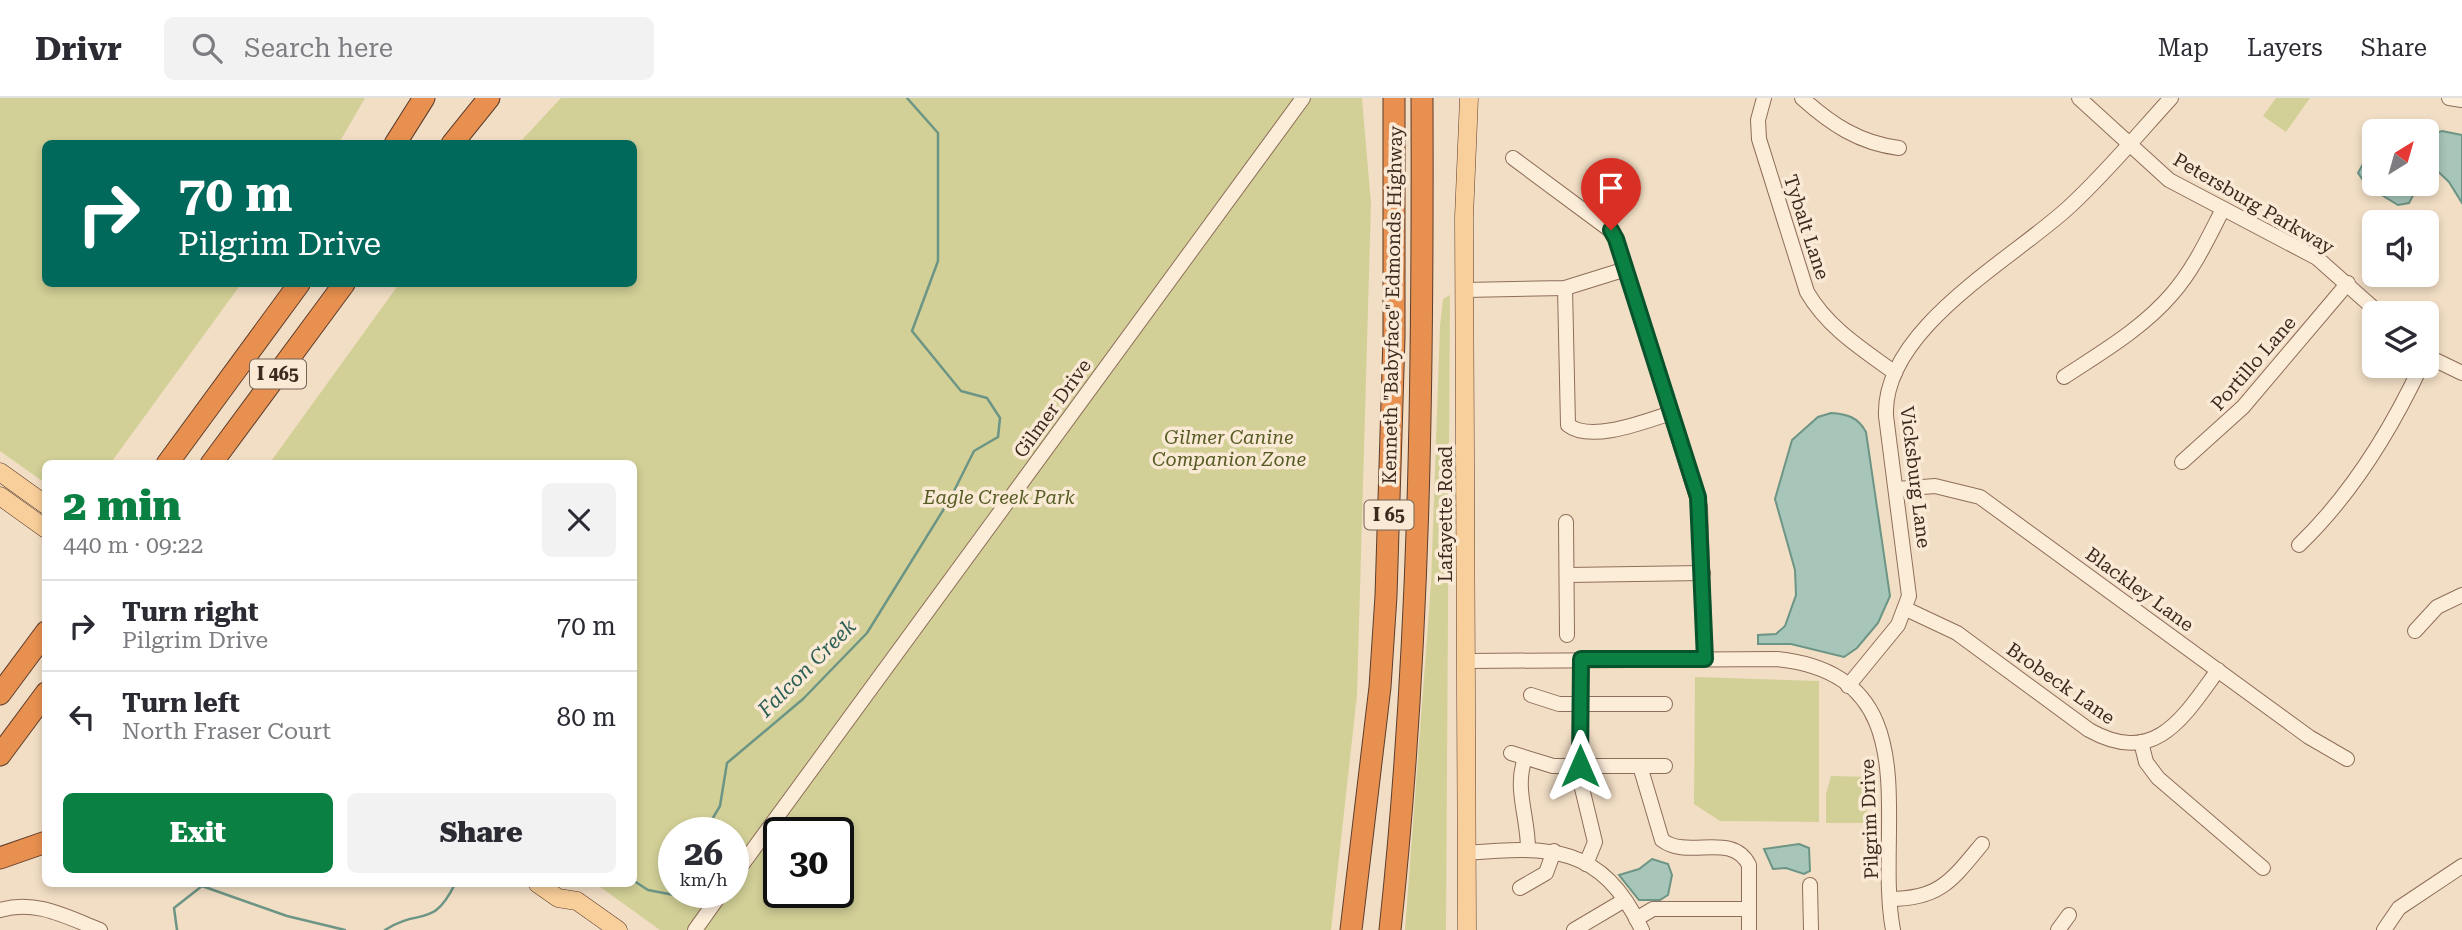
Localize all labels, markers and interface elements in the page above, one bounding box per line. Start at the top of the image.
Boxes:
search box [164,17,654,80]
text: Drivr [35,29,122,68]
icon: search [188,29,226,67]
text: Search here [244,33,393,63]
text: Map [2158,34,2209,62]
text: Layers [2247,34,2323,62]
text: Share [2361,34,2427,62]
north arrow [2362,119,2440,196]
map controls [2362,119,2439,378]
street label: Kenneth "Babyface" Edmonds Highway [1378,125,1407,485]
street label: Petersburg Parkway [2169,148,2339,259]
pin [1581,158,1641,230]
text: 70 m [178,166,293,223]
icon: right [63,168,154,259]
icon: arrive [1592,169,1630,207]
street label: Tybalt Lane [1779,172,1834,283]
button: sound [2362,210,2439,287]
text: Pilgrim Drive [178,225,381,263]
button: layers [2362,301,2439,378]
street label: Portillo Lane [2206,311,2301,415]
street label: Gilmer Drive [1009,354,1096,462]
road number: I 465 [250,360,306,388]
street label: Vicksburg Lane [1895,405,1936,549]
park label: Gilmer Canine Companion Zone [1152,426,1306,471]
street label: Lafayette Road [1434,446,1457,582]
text: 2 min [63,481,181,530]
button: close [542,483,616,557]
park label: Eagle Creek Park [922,486,1075,509]
road number: I 65 [1364,500,1414,530]
text: 440 m · 09:22 [63,532,203,559]
street label: Blackley Lane [2081,542,2198,636]
text: Turn right [122,597,258,627]
icon: right [63,607,101,645]
text: 70 m [557,611,616,641]
water label: Falcon Creek [752,614,861,723]
text: Pilgrim Drive [122,627,268,654]
street label: Brobeck Lane [2002,638,2119,729]
text: Turn left [122,688,240,718]
icon: left [63,698,101,736]
text: 80 m [557,702,616,732]
text: North Fraser Court [122,718,331,745]
position arrow [1543,729,1617,803]
street label: Pilgrim Drive [1856,758,1883,880]
button: Exit [63,793,333,873]
button: Share [347,793,616,873]
speed limit sign: 30 [763,817,854,908]
text: 26 [684,833,723,874]
text: km/h [679,869,728,890]

